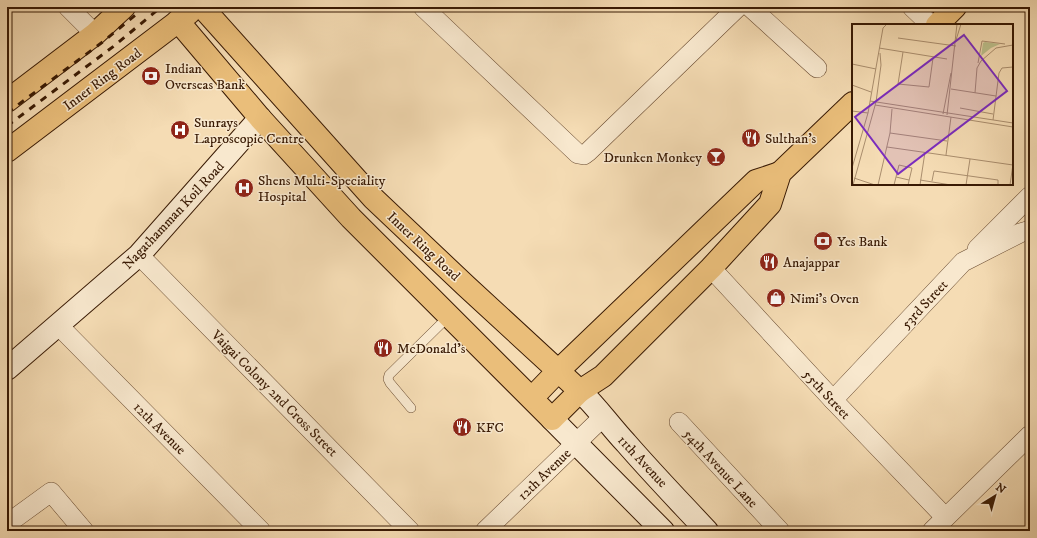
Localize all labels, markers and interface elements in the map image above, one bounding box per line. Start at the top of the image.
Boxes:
inset map [852,24,1013,185]
street label: Inner Ring Road [60,45,145,115]
place label: Indian Overseas Bank [165,60,245,94]
bank icon: Indian Overseas Bank [140,65,162,87]
place label: Sunrays Laproscopic Centre [194,114,304,148]
hospital icon: Sunrays Laproscopic Centre [169,119,191,141]
restaurant icon: Sulthan's [740,127,762,149]
place label: Sulthan's [765,130,817,148]
bar icon: Drunken Monkey [705,146,727,168]
place label: Drunken Monkey [603,149,702,167]
street label: Nagathamman Koil Road [119,158,228,273]
place label: Shens Multi-Speciality Hospital [258,172,386,206]
hospital icon: Shens Multi-Speciality Hospital [233,177,255,199]
street label: Inner Ring Road [383,208,464,285]
bank icon: Yes Bank [812,230,834,252]
place label: Yes Bank [837,233,888,251]
restaurant icon: Anajappar [758,251,780,273]
place label: Anajappar [783,254,840,272]
street label: 53rd Street [898,276,952,333]
shop icon: Nimi's Oven [765,287,787,309]
place label: Nimi's Oven [790,290,860,308]
street label: Vaigai Colony 2nd Cross Street [207,326,342,461]
restaurant icon: McDonald's [372,337,394,359]
place label: McDonald's [397,340,466,358]
street label: 55th Street [799,366,854,424]
street label: 12th Avenue [129,399,190,459]
restaurant icon: KFC [451,416,473,438]
place label: KFC [476,419,504,437]
street label: 54th Avenue Lane [679,425,762,512]
street label: 11th Avenue [613,432,671,492]
street label: 12th Avenue [514,445,575,505]
north arrow [975,476,1015,516]
text: N [993,481,1008,497]

